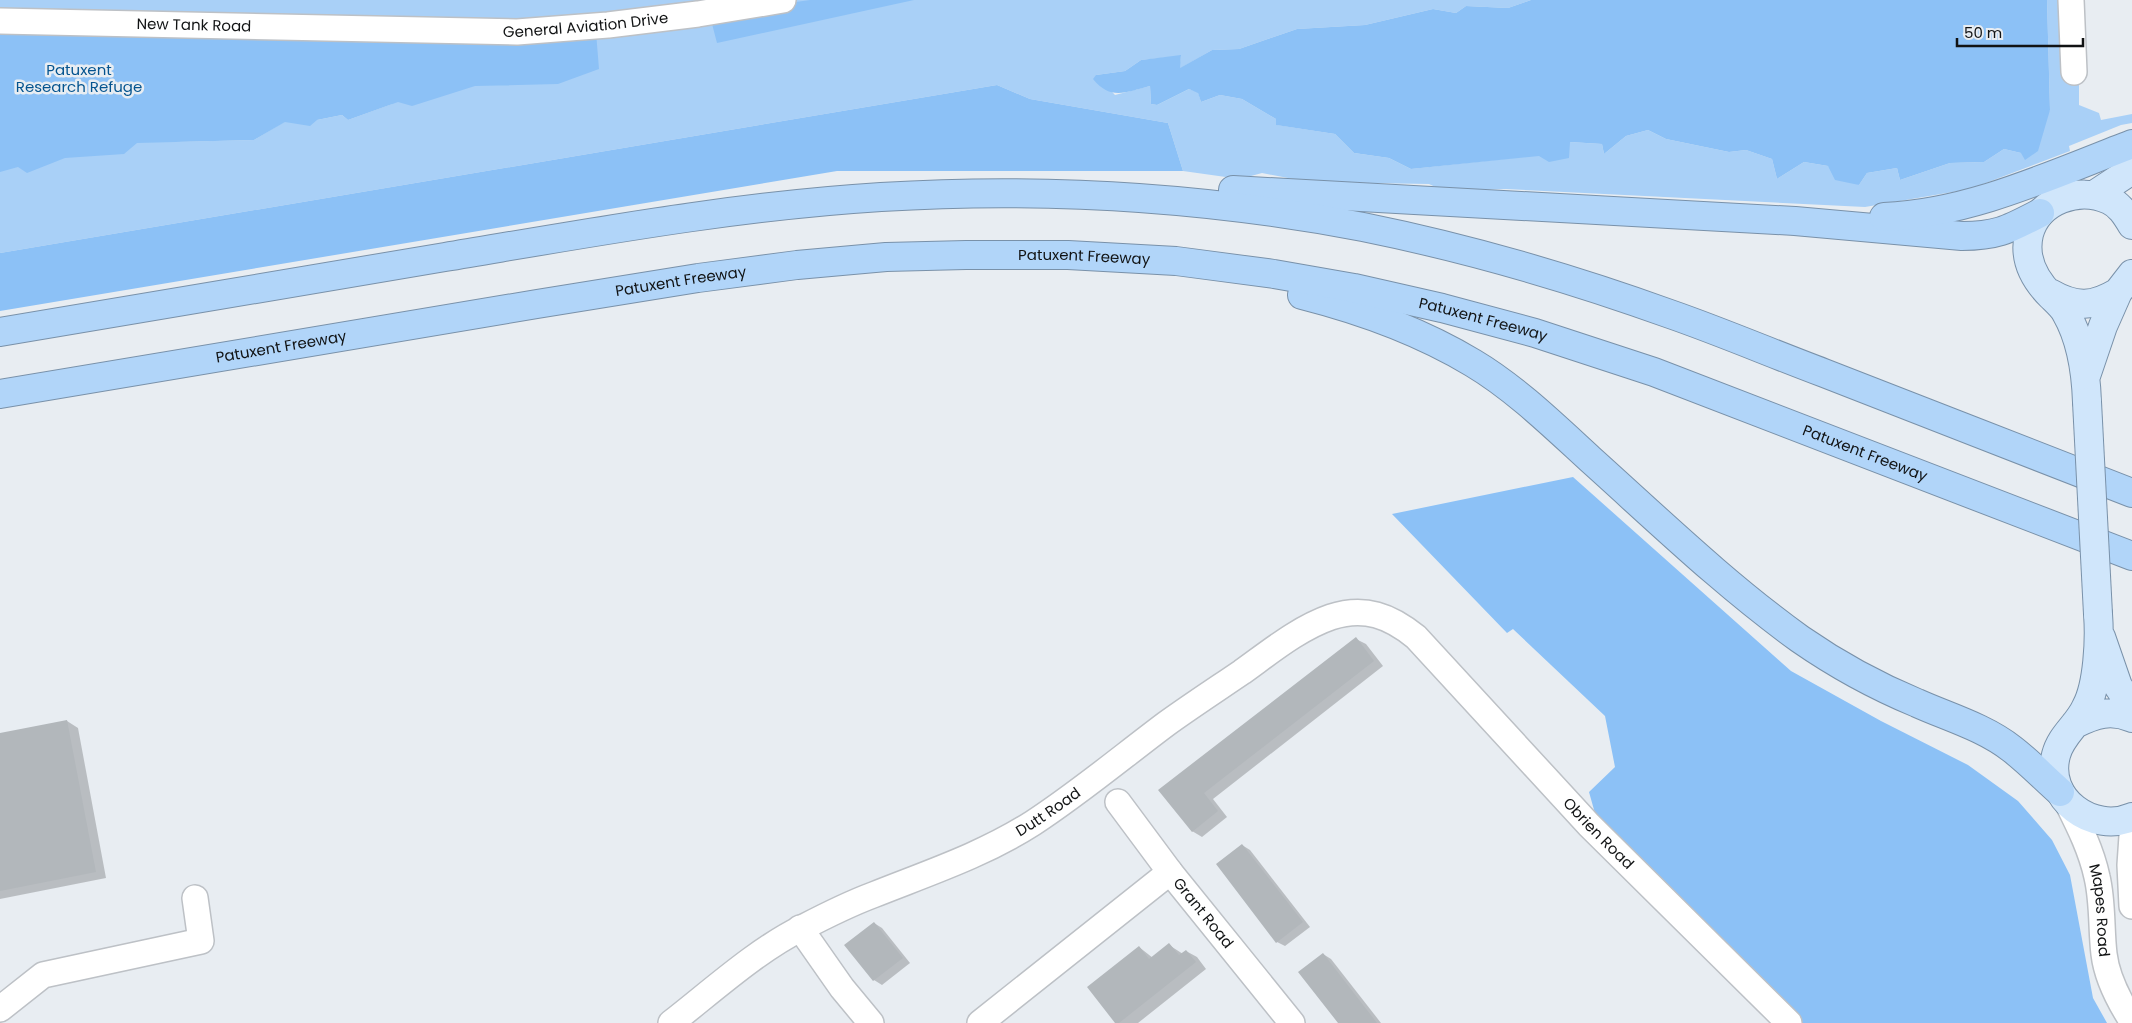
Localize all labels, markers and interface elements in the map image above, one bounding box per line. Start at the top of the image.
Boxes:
street label: General Aviation Drive [503,7,669,42]
street label: New Tank Road [136,13,252,36]
scale bar [1957,15,2083,47]
text: 50 m [1964,22,2002,43]
park label: Patuxent Research Refuge [16,59,142,97]
street label: Patuxent Freeway [1018,244,1151,270]
street label: Patuxent Freeway [614,261,748,301]
street label: Patuxent Freeway [1417,292,1551,347]
street label: Patuxent Freeway [214,325,348,368]
street label: Patuxent Freeway [1800,419,1931,487]
street label: Dutt Road [1012,782,1085,841]
street label: Obrien Road [1559,793,1639,874]
street label: Mapes Road [2084,861,2115,958]
street label: Grant Road [1169,873,1239,953]

